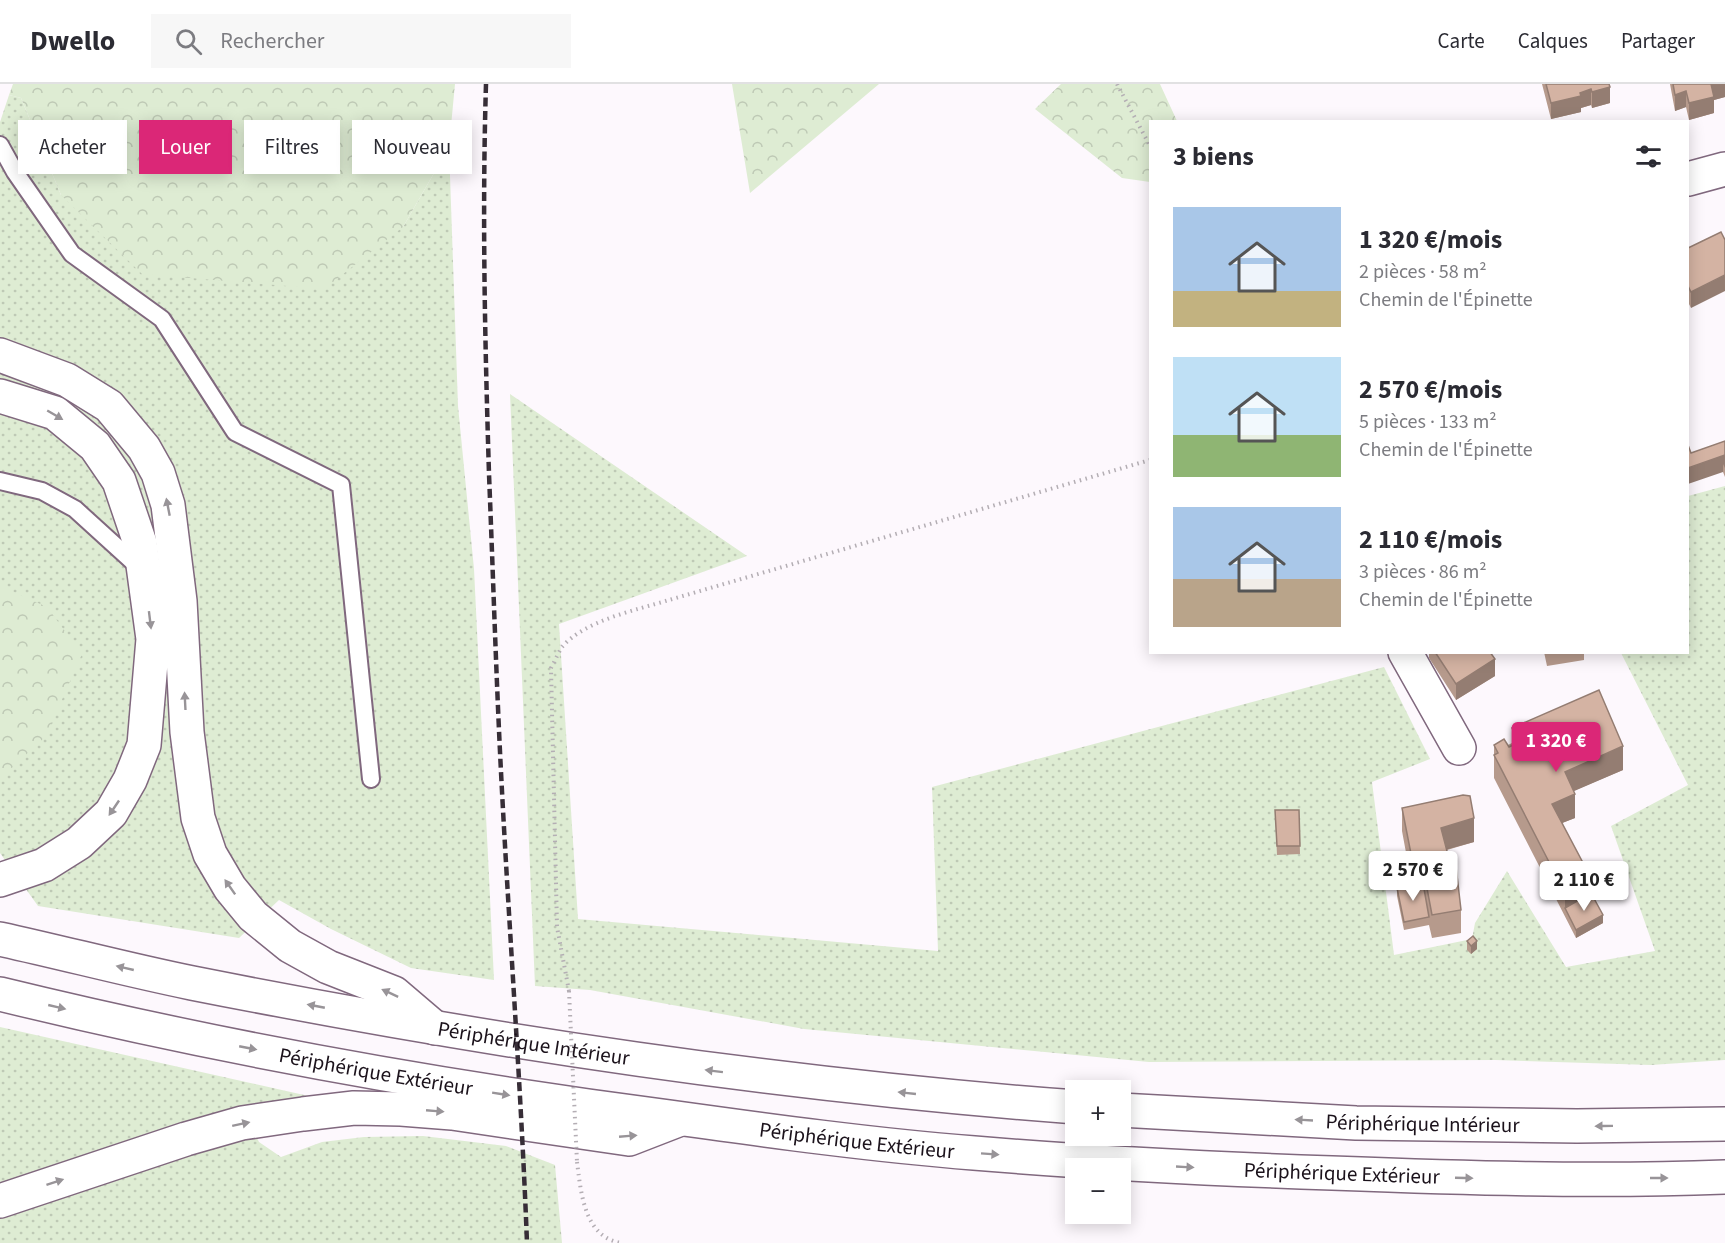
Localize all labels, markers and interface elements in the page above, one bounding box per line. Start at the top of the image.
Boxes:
search box [151,14,571,68]
text: Dwello [30,21,115,61]
icon: search [172,25,205,58]
text: Rechercher [220,25,324,57]
text: Carte [1438,26,1485,56]
text: Calques [1518,26,1588,56]
text: Partager [1621,26,1695,56]
chip: Acheter [18,120,127,174]
chip: Louer [139,120,232,174]
chip: Filtres [244,120,340,174]
chip: Nouveau [352,120,472,174]
text: 3 biens [1173,138,1254,175]
icon: filters [1632,140,1665,173]
text: 1 320 €/mois [1359,221,1502,258]
icon: home [1221,231,1293,303]
text: 2 pièces · 58 m² [1359,258,1487,286]
text: Chemin de l'Épinette [1359,286,1533,314]
text: 2 570 €/mois [1359,371,1502,408]
icon: home [1221,381,1293,453]
text: 5 pièces · 133 m² [1359,408,1497,436]
one-way arrow [47,410,64,420]
text: Chemin de l'Épinette [1359,436,1533,464]
one-way arrow [163,497,172,516]
text: 2 110 €/mois [1359,521,1502,558]
icon: home [1221,531,1293,603]
text: 3 pièces · 86 m² [1359,558,1487,586]
text: Chemin de l'Épinette [1359,586,1533,614]
one-way arrow [146,611,155,630]
one-way arrow [181,691,190,710]
pin: 1 320 € [1501,722,1611,773]
text: 1 320 € [1526,727,1586,755]
one-way arrow [108,799,119,816]
pin: 2 570 € [1358,851,1468,902]
text: 2 570 € [1383,856,1443,884]
pin: 2 110 € [1529,861,1639,912]
text: 2 110 € [1554,866,1614,894]
one-way arrow [224,880,236,896]
one-way arrow [116,962,135,972]
one-way arrow [381,989,399,999]
one-way arrow [307,1001,326,1010]
one-way arrow [48,1003,66,1013]
street label: Périphérique Intérieur [435,1013,632,1073]
street label: Périphérique Extérieur [277,1040,476,1104]
one-way arrow [238,1044,257,1053]
one-way arrow [704,1066,723,1075]
map controls [1065,1080,1131,1224]
button: + [1065,1080,1131,1146]
one-way arrow [898,1088,917,1098]
one-way arrow [492,1090,511,1099]
one-way arrow [426,1106,445,1116]
street label: Périphérique Intérieur [1325,1106,1520,1140]
street label: Périphérique Extérieur [758,1114,956,1166]
one-way arrow [1294,1115,1313,1125]
one-way arrow [232,1118,250,1128]
one-way arrow [1594,1121,1613,1131]
one-way arrow [619,1131,638,1141]
one-way arrow [981,1149,1000,1159]
street label: Périphérique Extérieur [1243,1155,1441,1192]
button: − [1065,1158,1131,1224]
one-way arrow [1175,1162,1194,1172]
one-way arrow [1454,1173,1473,1182]
one-way arrow [1649,1173,1668,1183]
one-way arrow [46,1177,64,1186]

